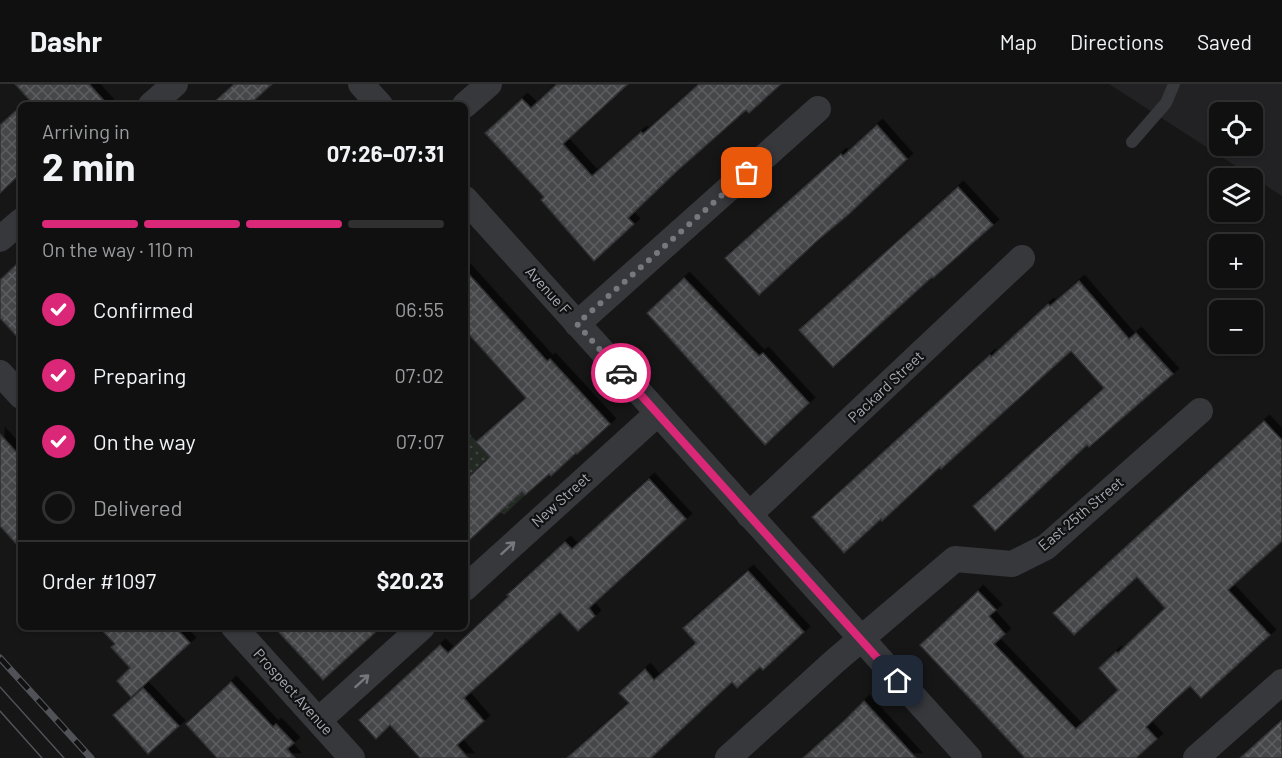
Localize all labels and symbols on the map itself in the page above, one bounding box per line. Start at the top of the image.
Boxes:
pin [721,147,772,198]
street label: Avenue F [522,262,576,319]
courier [591,343,651,403]
street label: Packard Street [844,347,927,426]
street label: New Street [527,468,593,530]
street label: East 25th Street [1034,472,1127,554]
one-way arrow [501,541,516,556]
street label: Prospect Avenue [250,645,337,738]
pin [872,655,923,706]
one-way arrow [354,674,369,688]

